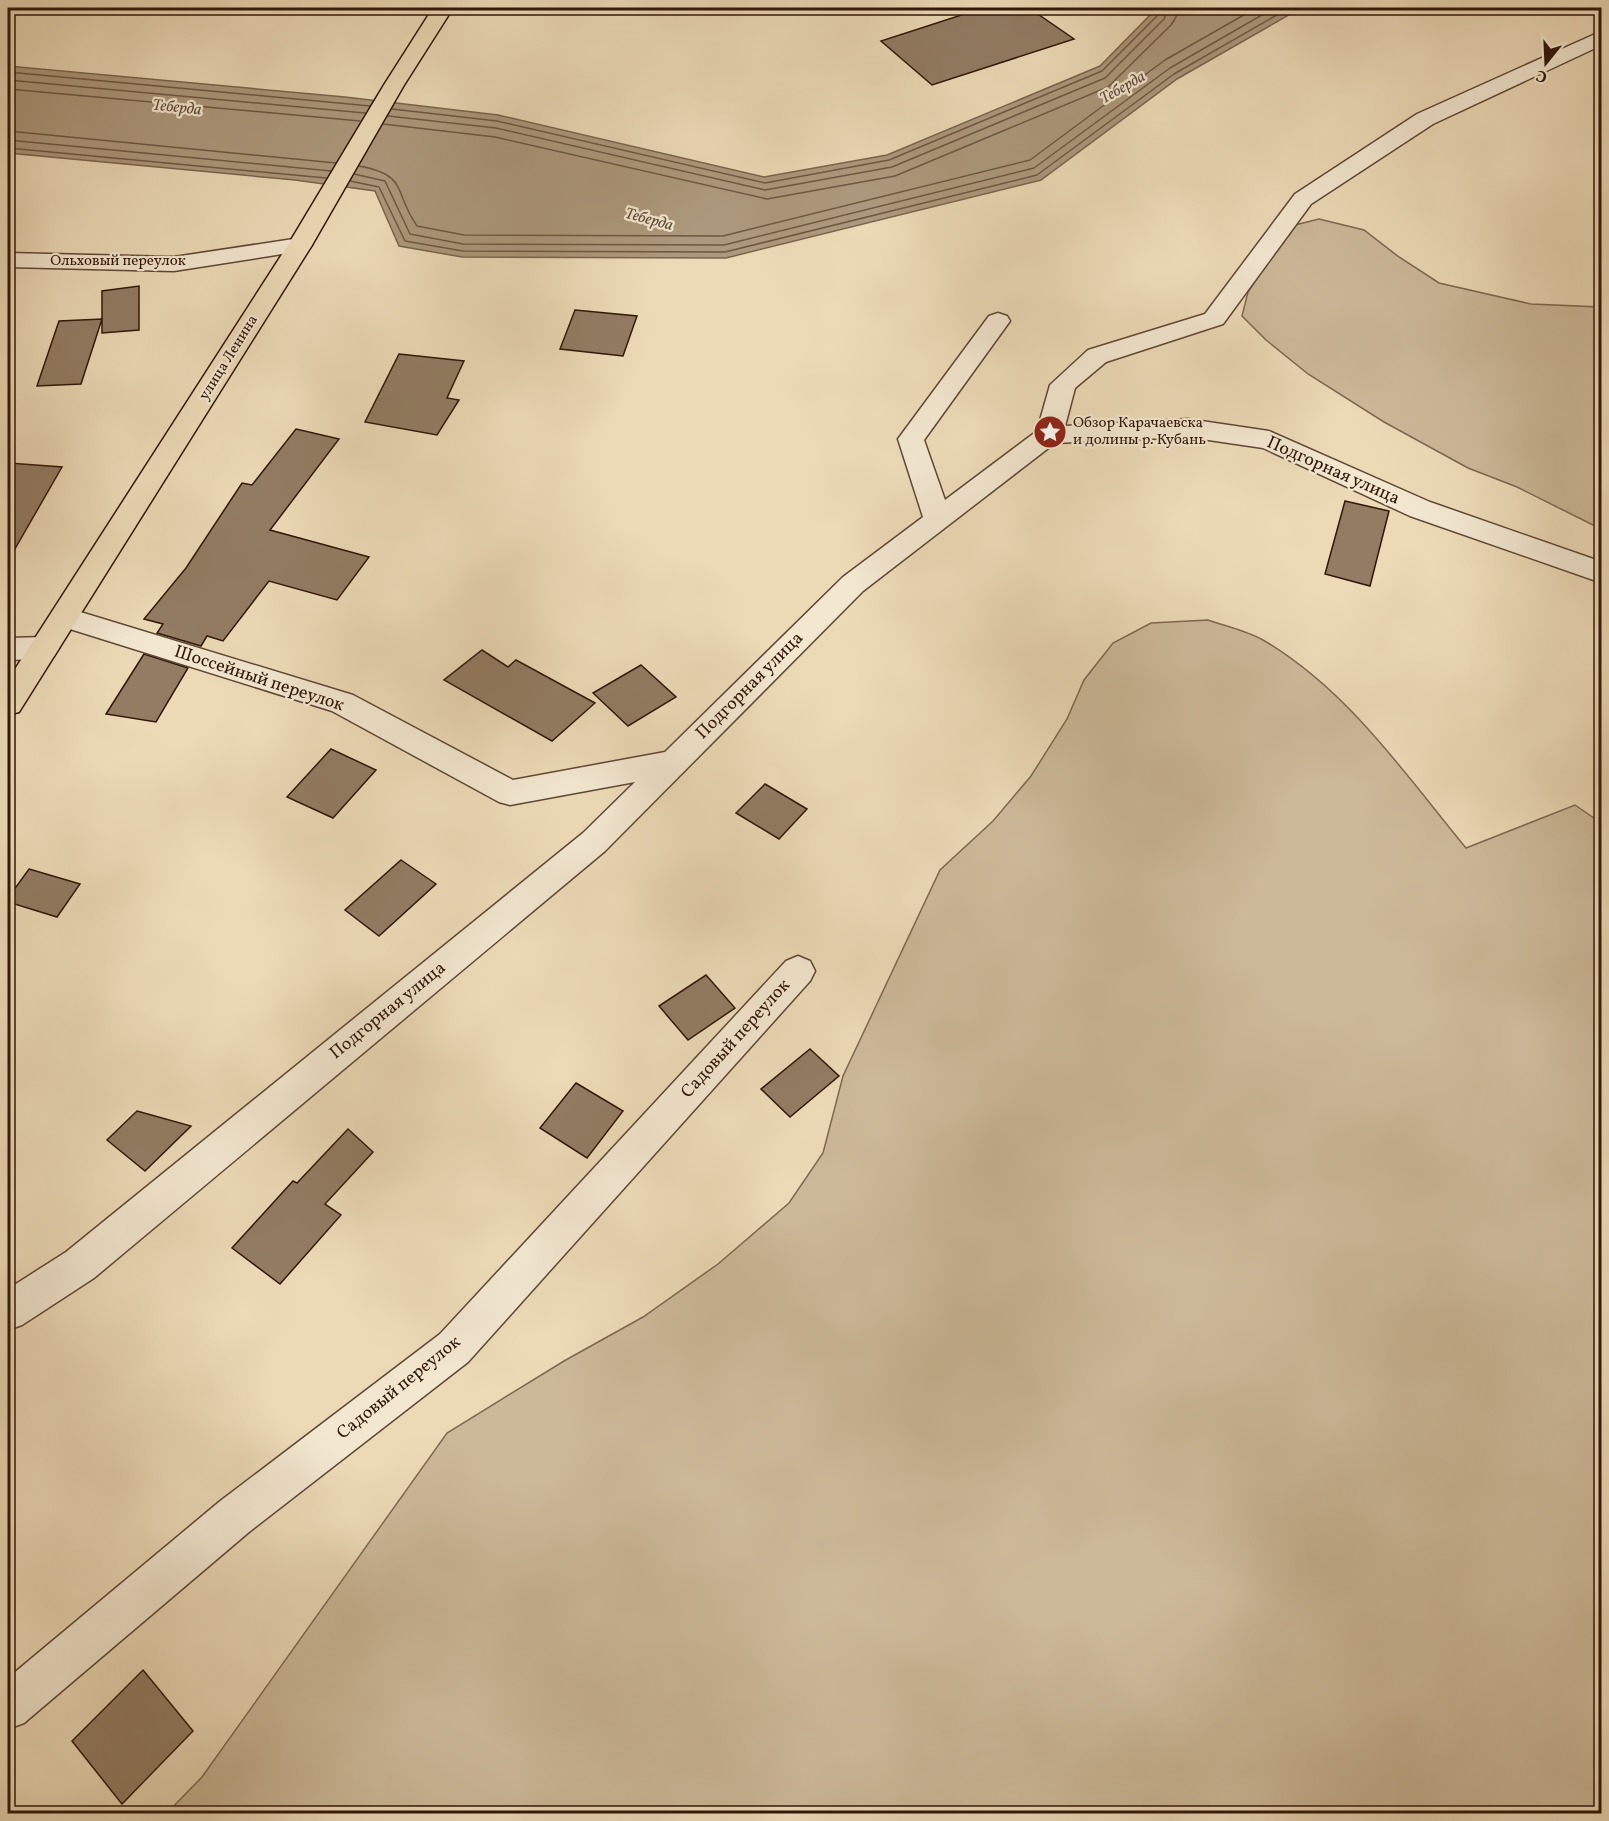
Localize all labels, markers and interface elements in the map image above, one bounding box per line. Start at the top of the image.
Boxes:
north arrow [1516,33,1576,93]
text: С [1534,63,1550,87]
water label: Теберда [1096,66,1150,110]
water label: Теберда [152,95,203,122]
water label: Теберда [623,203,676,237]
street label: Ольховый переулок [50,251,186,272]
street label: улица Ленина [194,311,264,405]
place label: Обзор Карачаевска и долины р. Кубань [1073,413,1206,451]
place icon: Обзор Карачаевска и долины р. Кубань [1032,414,1068,450]
street label: Подгорная улица [1263,430,1404,512]
street label: Подгорная улица [691,627,809,745]
street label: Шоссейный переулок [171,640,348,718]
street label: Подгорная улица [325,956,452,1066]
street label: Садовый переулок [676,974,797,1104]
street label: Садовый переулок [332,1330,467,1446]

